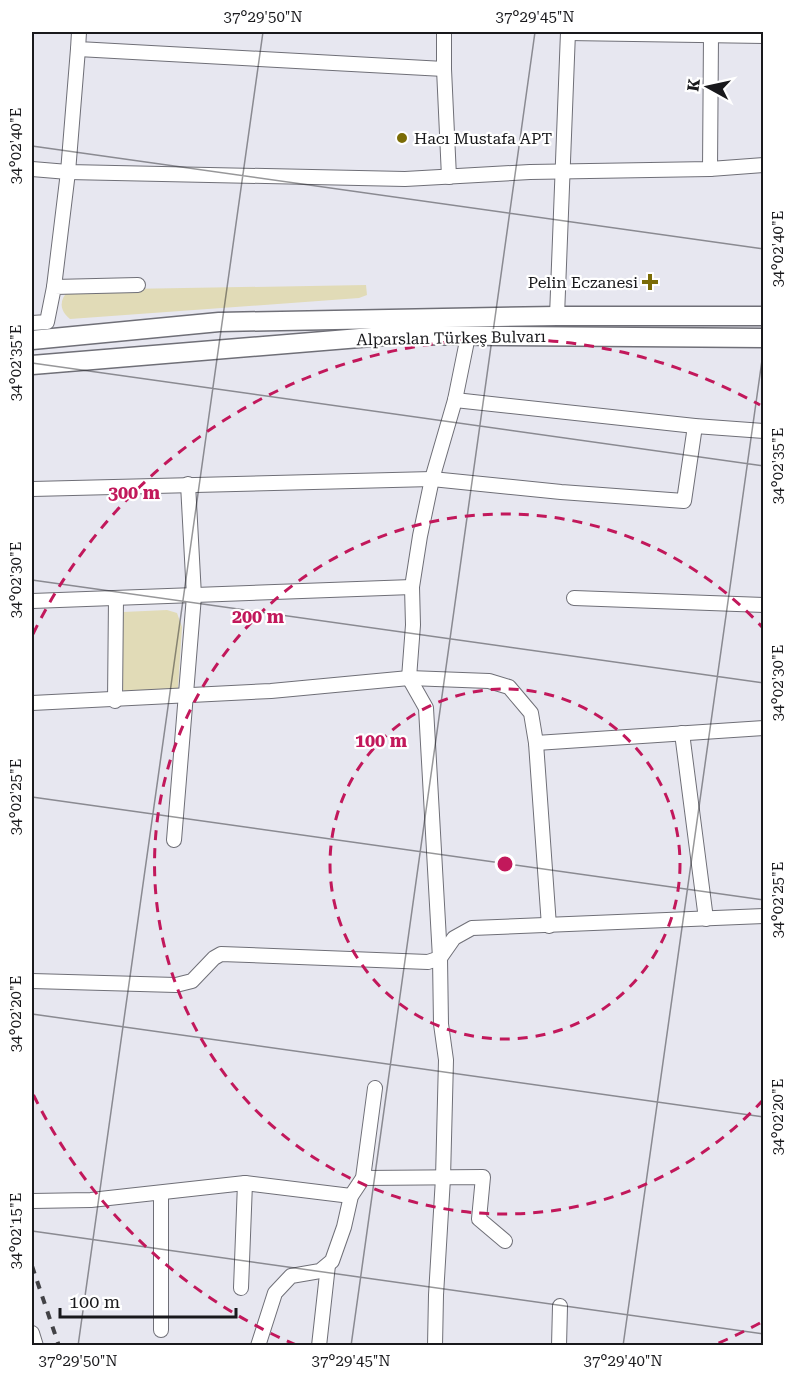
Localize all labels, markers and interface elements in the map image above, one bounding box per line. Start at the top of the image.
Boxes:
text: 37°29'50"N [223,8,303,26]
text: 37°29'45"N [495,8,575,26]
north arrow [678,57,738,117]
text: K [683,77,704,93]
text: 34°02'40"E [7,108,25,184]
place label: Hacı Mustafa APT [414,129,553,148]
marker: Hacı Mustafa APT [395,131,409,145]
text: 34°02'40"E [769,211,787,287]
place label: Pelin Eczanesi [528,273,638,292]
marker: Pelin Eczanesi [643,275,657,289]
text: 34°02'35"E [7,325,25,401]
street label: Alparslan Türkeş Bulvarı [356,327,546,349]
text: 34°02'35"E [769,428,787,504]
text: 300 m [108,482,161,503]
text: 34°02'30"E [7,542,25,618]
text: 200 m [232,606,285,627]
text: 34°02'30"E [769,645,787,721]
text: 100 m [355,730,408,751]
text: 34°02'25"E [7,759,25,835]
centre of rings [495,854,515,874]
text: 34°02'25"E [769,862,787,938]
text: 34°02'20"E [7,976,25,1052]
text: 34°02'20"E [769,1079,787,1155]
text: 34°02'15"E [7,1193,25,1269]
scale bar [60,1281,236,1319]
text: 100 m [69,1291,120,1312]
text: 37°29'50"N [38,1352,118,1370]
text: 37°29'45"N [311,1352,391,1370]
text: 37°29'40"N [583,1352,663,1370]

